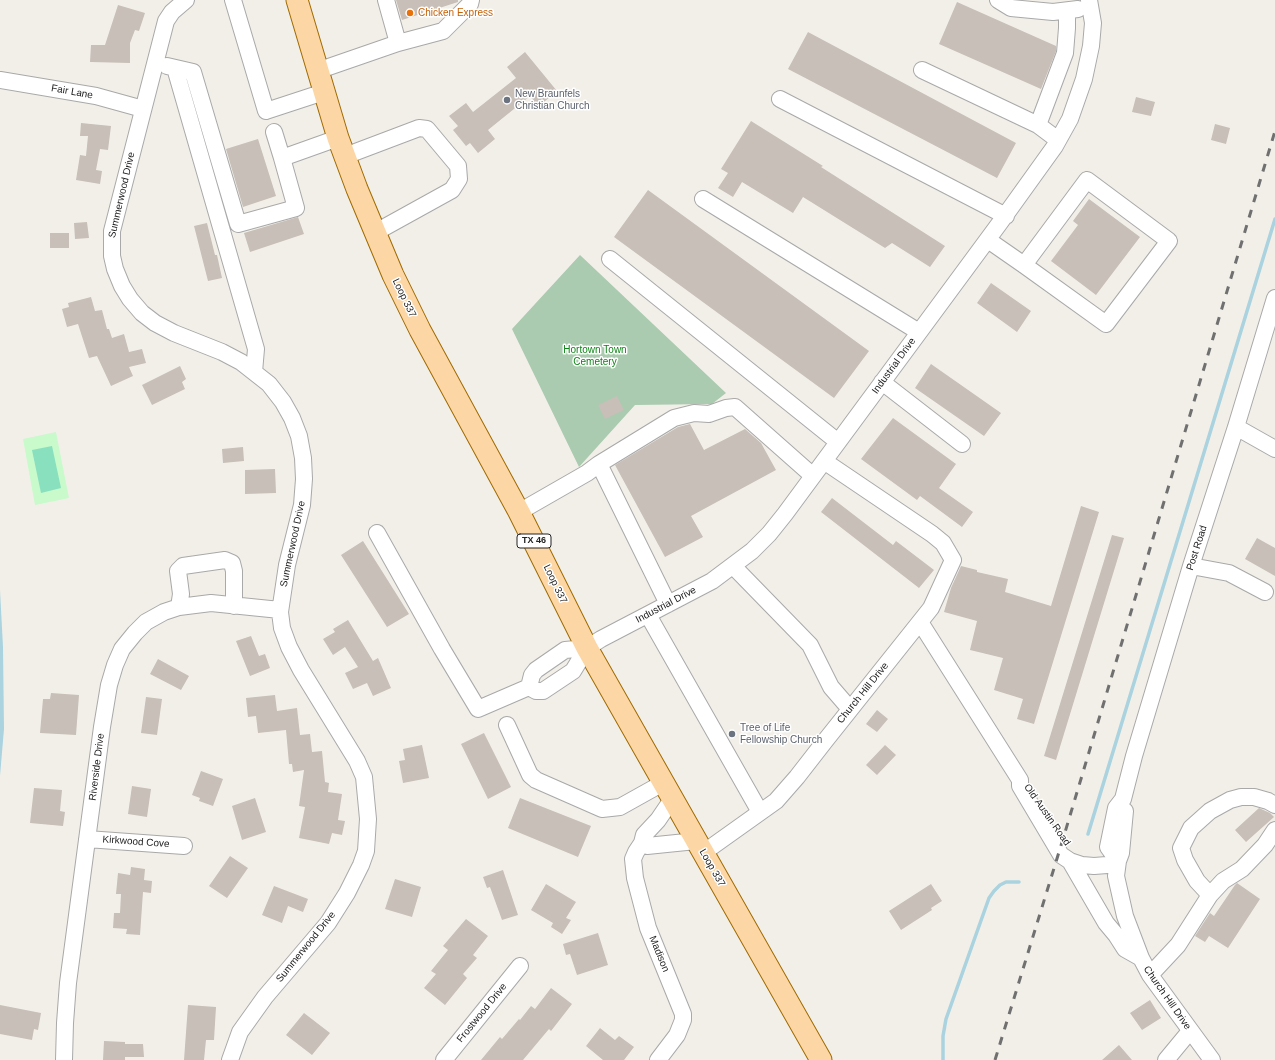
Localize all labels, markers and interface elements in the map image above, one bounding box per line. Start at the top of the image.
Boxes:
place label: Chicken Express [418,7,493,19]
marker: Chicken Express [405,8,415,18]
street label: Fair Lane [50,82,94,102]
place label: New Braunfels Christian Church [515,88,589,112]
marker: New Braunfels Christian Church [502,95,512,105]
street label: Summerwood Drive [106,151,138,239]
street label: Loop 337 [389,277,419,319]
street label: Industrial Drive [870,335,918,397]
park label: Hortown Town Cemetery [563,344,627,368]
street label: Summerwood Drive [278,500,308,588]
street label: Post Road [1184,524,1210,572]
road number: TX 46 [517,534,551,548]
street label: Loop 337 [540,563,570,605]
street label: Industrial Drive [634,584,698,626]
street label: Church Hill Drive [835,660,891,726]
place label: Tree of Life Fellowship Church [740,722,822,746]
marker: Tree of Life Fellowship Church [727,729,737,739]
street label: Riverside Drive [87,733,107,801]
street label: Old Austin Road [1021,782,1073,848]
street label: Kirkwood Cove [102,834,170,850]
street label: Loop 337 [696,847,728,889]
street label: Summerwood Drive [274,909,338,985]
street label: Madison [646,934,672,974]
street label: Church Hill Drive [1141,964,1193,1032]
street label: Frostwood Drive [454,981,510,1045]

